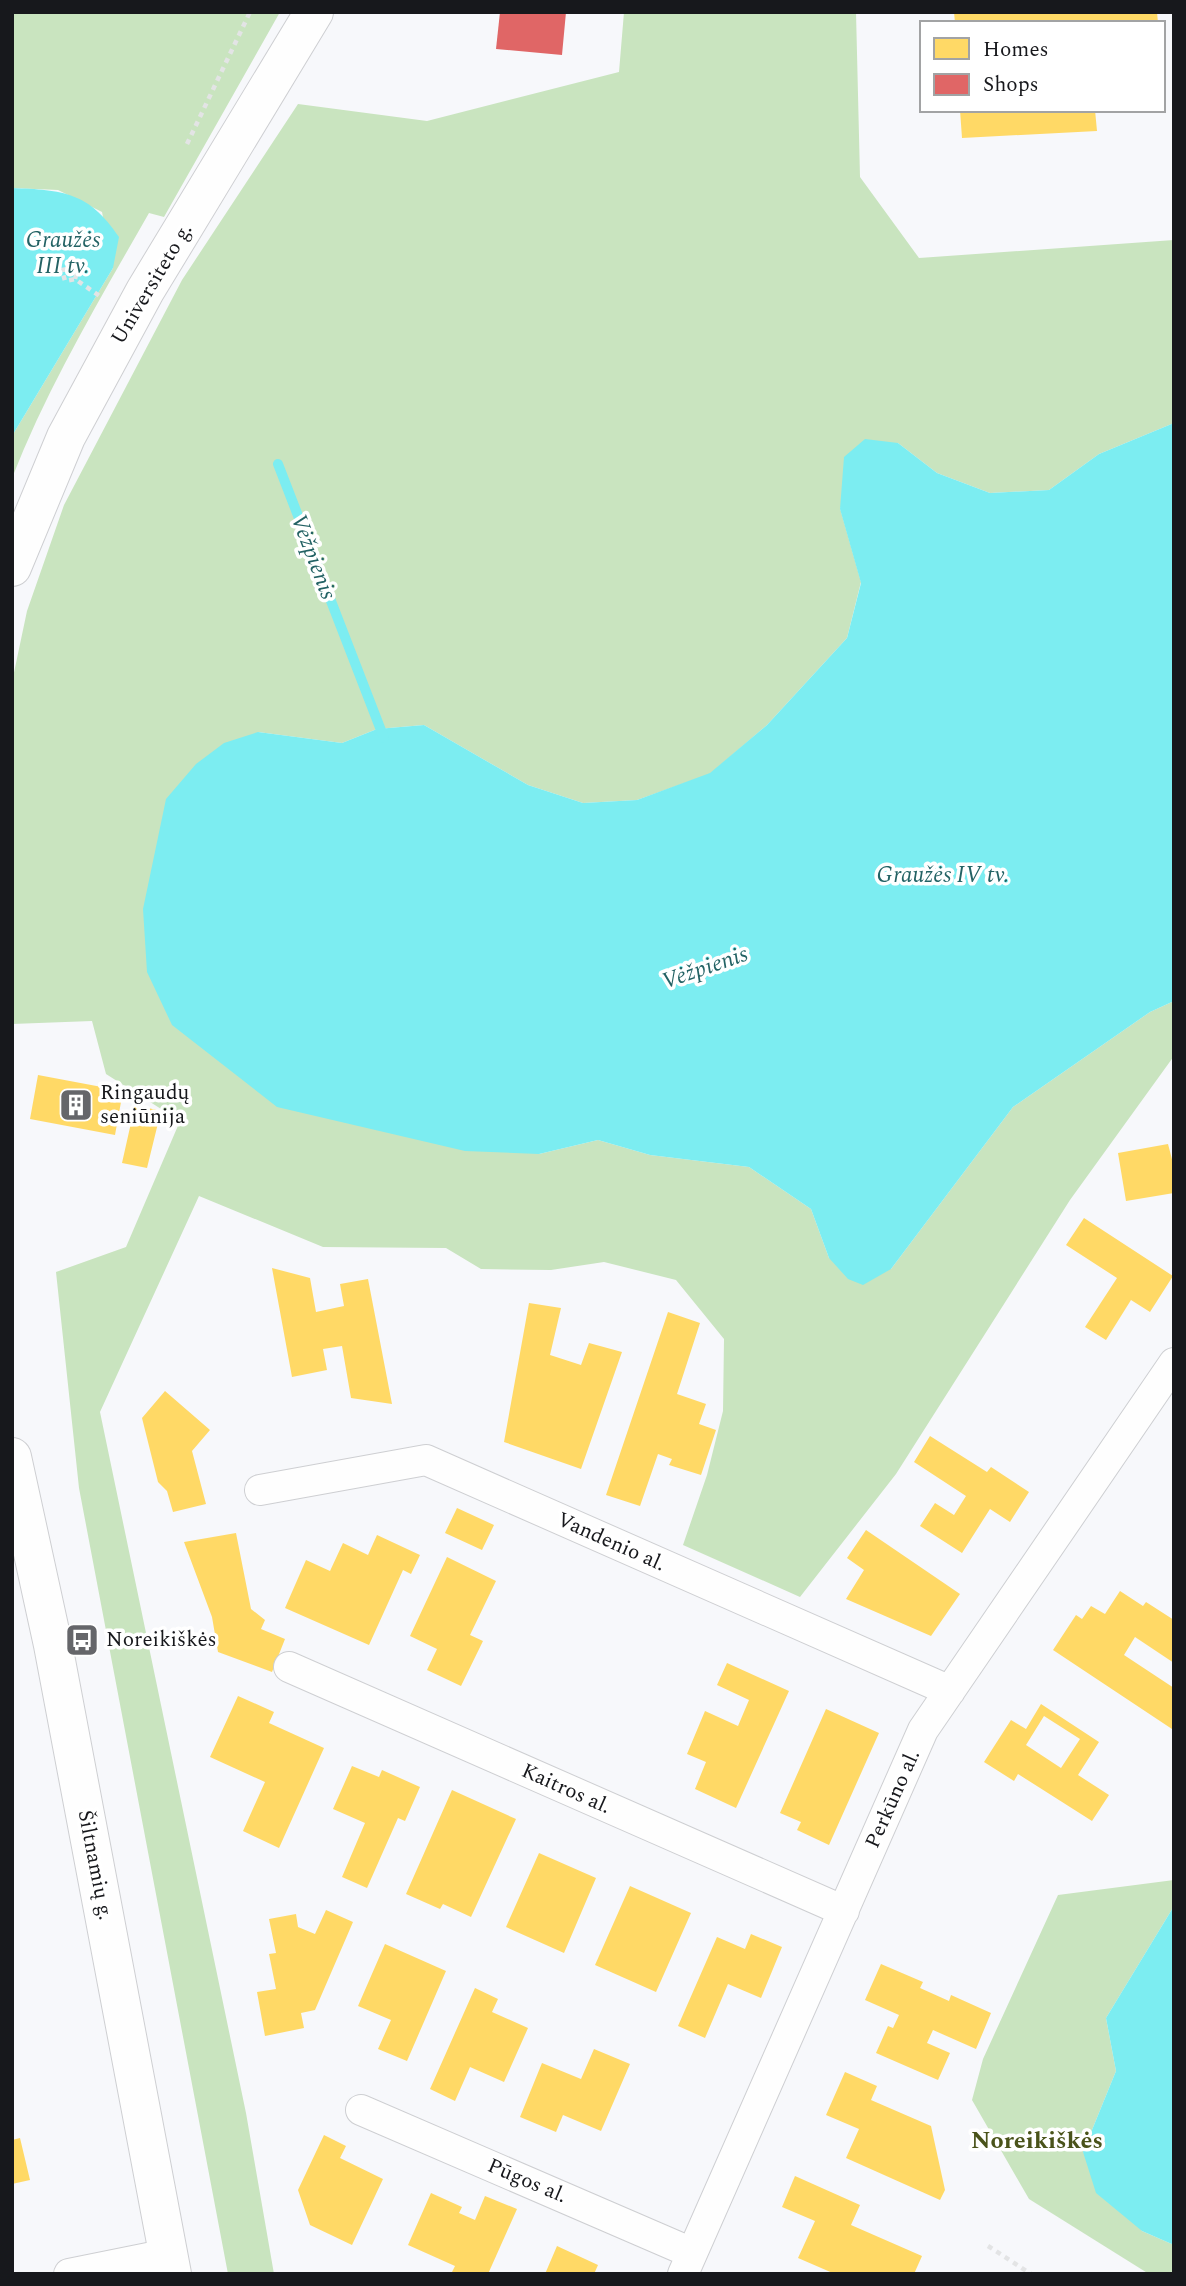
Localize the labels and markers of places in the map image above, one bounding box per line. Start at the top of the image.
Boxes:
place label: Ringaudų seniūnija [100,1077,190,1133]
building icon: Ringaudų seniūnija [57,1086,95,1124]
bus stop icon: Noreikiškės [63,1621,101,1659]
place label: Noreikiškės [106,1624,217,1656]

